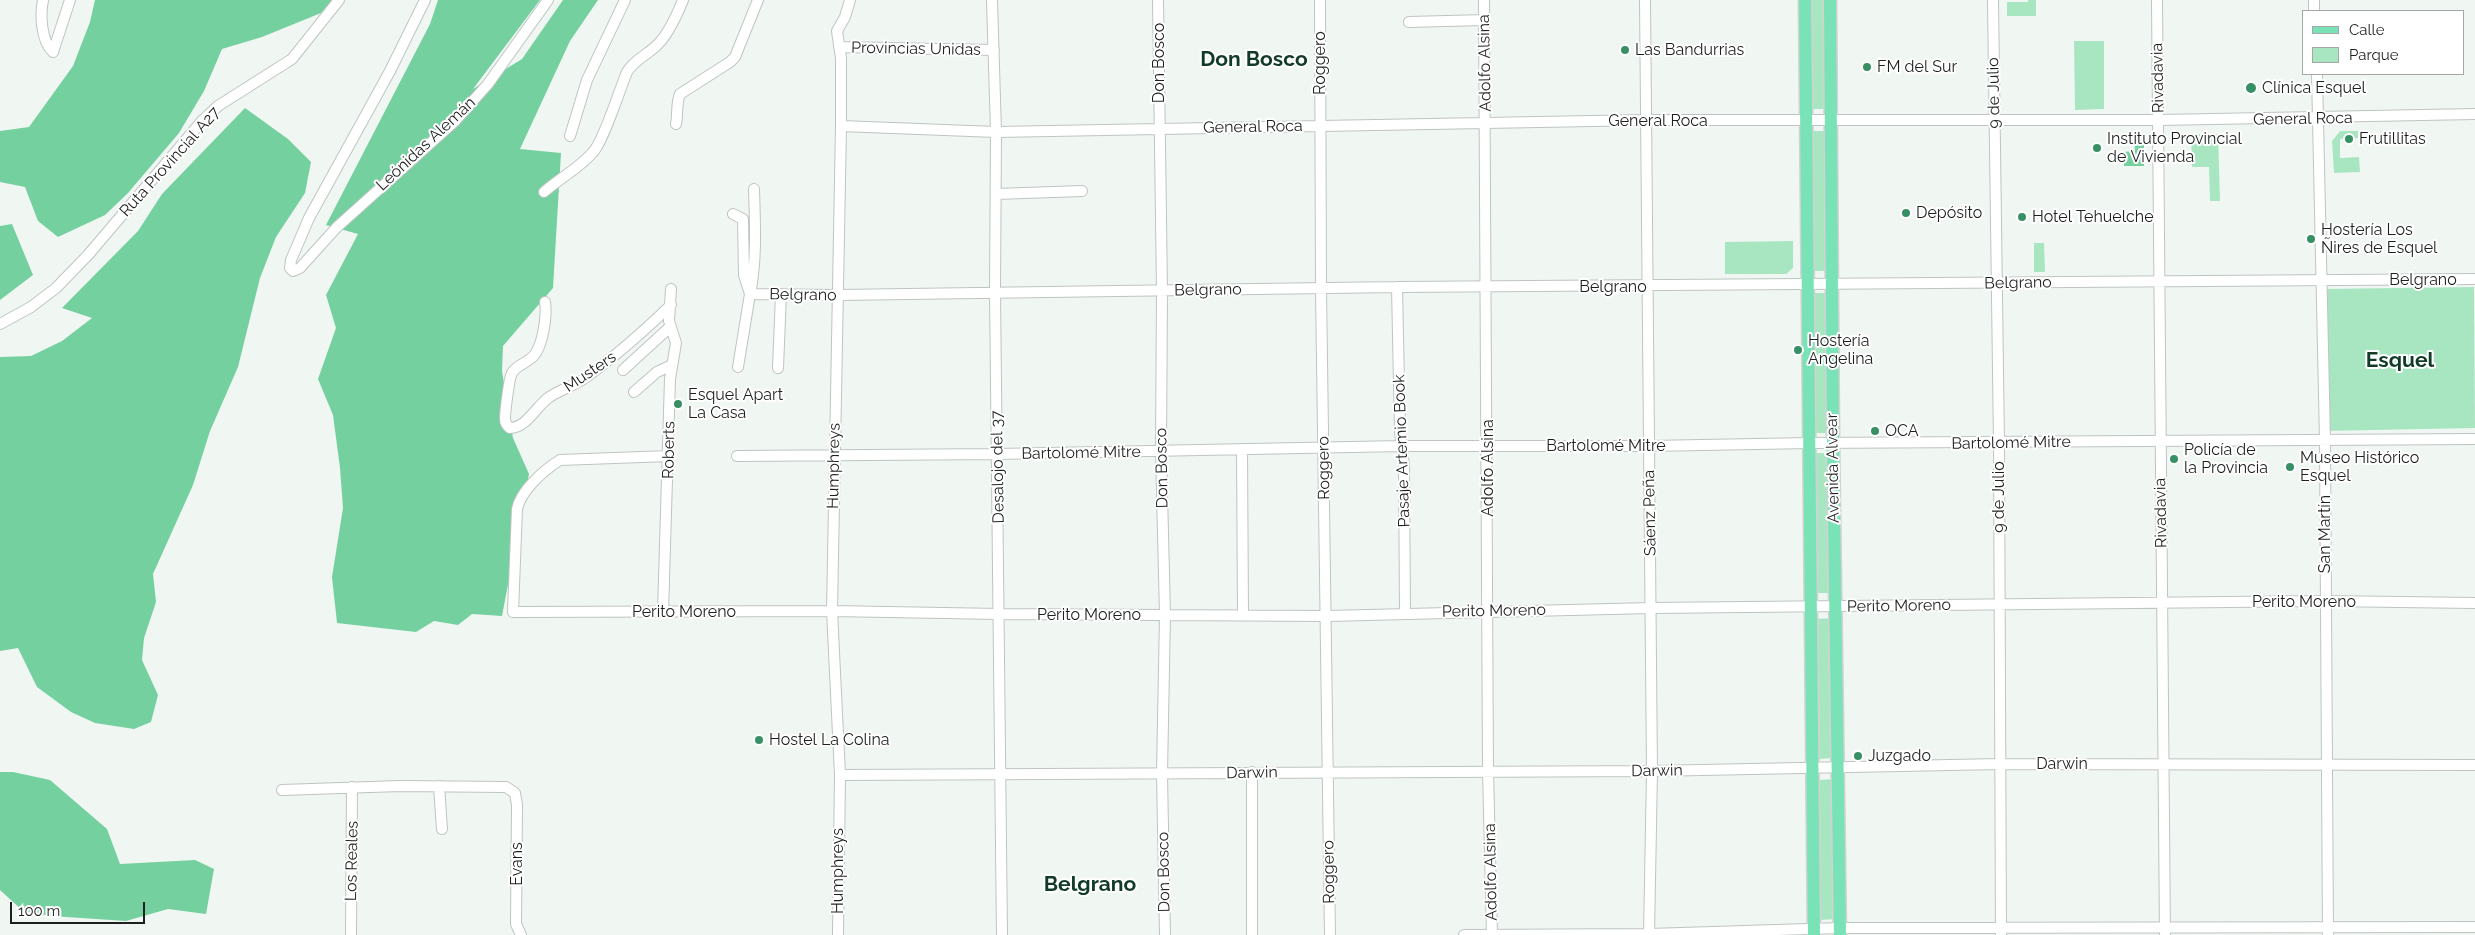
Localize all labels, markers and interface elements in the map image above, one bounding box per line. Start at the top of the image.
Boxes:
legend [2302,10,2465,75]
street label: Adolfo Alsina [1475,14,1495,112]
text: Calle [2349,21,2384,39]
street label: Don Bosco [1149,23,1169,103]
street label: Roggero [1310,31,1330,95]
street label: Provincias Unidas [851,38,981,60]
place label: Las Bandurrias [1635,40,1744,60]
street label: Rivadavia [2148,43,2168,113]
marker: Las Bandurrias [1619,44,1631,56]
text: Parque [2349,46,2398,64]
district label: Don Bosco [1200,47,1308,73]
place label: FM del Sur [1877,57,1957,77]
street label: 9 de Julio [1984,57,2004,129]
marker: FM del Sur [1861,61,1873,73]
place label: Clínica Esquel [2262,78,2366,98]
marker: Clínica Esquel [2244,81,2258,95]
street label: Leónidas Alemán [372,93,480,195]
street label: Ruta Provincial A27 [116,103,224,221]
street label: General Roca [2253,109,2353,129]
street label: General Roca [1608,111,1708,131]
street label: General Roca [1203,117,1303,137]
place label: Instituto Provincial de Vivienda [2107,129,2242,167]
place label: Frutillitas [2359,129,2426,149]
marker: Frutillitas [2343,133,2355,145]
marker: Instituto Provincial de Vivienda [2091,142,2103,154]
place label: Depósito [1916,203,1982,223]
marker: Depósito [1900,207,1912,219]
place label: Hotel Tehuelche [2032,207,2154,227]
marker: Hotel Tehuelche [2016,211,2028,223]
place label: Hostería Los Ñires de Esquel [2321,220,2437,258]
marker: Hostería Los Ñires de Esquel [2305,233,2317,245]
street label: Belgrano [2389,270,2457,290]
street label: Belgrano [1984,273,2052,293]
street label: Belgrano [1579,277,1647,297]
street label: Belgrano [1174,280,1242,300]
street label: Belgrano [769,285,837,305]
place label: Hostería Angelina [1808,331,1873,369]
marker: Hostería Angelina [1792,344,1804,356]
street label: Musters [560,347,620,397]
district label: Esquel [2366,348,2434,374]
street label: Pasaje Artemio Book [1390,374,1414,528]
place label: Esquel Apart La Casa [688,385,783,423]
marker: Esquel Apart La Casa [672,398,684,410]
street label: Desalojo del 37 [987,410,1009,524]
street label: Avenida Alvear [1822,413,1844,523]
street label: Adolfo Alsina [1478,419,1498,517]
street label: Roberts [659,421,679,479]
place label: OCA [1885,421,1919,441]
street label: Humphreys [824,423,844,509]
marker: OCA [1869,425,1881,437]
street label: Don Bosco [1152,428,1172,508]
street label: Bartolomé Mitre [1951,432,2071,454]
street label: Roggero [1314,436,1334,500]
street label: Bartolomé Mitre [1546,436,1666,456]
place label: Policía de la Provincia [2184,440,2268,478]
street label: Bartolomé Mitre [1021,442,1141,464]
place label: Museo Histórico Esquel [2300,448,2419,486]
marker: Policía de la Provincia [2168,453,2180,465]
street label: 9 de Julio [1989,461,2009,533]
marker: Museo Histórico Esquel [2284,461,2296,473]
street label: Sáenz Peña [1640,470,1660,556]
street label: Rivadavia [2151,478,2171,548]
street label: San Martín [2315,495,2335,573]
street label: Perito Moreno [2252,592,2356,612]
street label: Perito Moreno [1847,595,1951,617]
street label: Perito Moreno [1442,600,1546,622]
street label: Perito Moreno [632,602,736,622]
street label: Perito Moreno [1037,605,1141,625]
place label: Hostel La Colina [769,730,889,750]
marker: Hostel La Colina [753,734,765,746]
place label: Juzgado [1868,746,1931,766]
marker: Juzgado [1852,750,1864,762]
street label: Darwin [2036,754,2088,774]
street label: Darwin [1631,761,1683,781]
street label: Darwin [1226,763,1278,783]
street label: Los Reales [342,821,362,901]
street label: Adolfo Alsina [1481,823,1501,921]
street label: Humphreys [828,828,848,914]
street label: Don Bosco [1154,832,1174,912]
street label: Roggero [1319,840,1339,904]
street label: Evans [507,842,527,886]
district label: Belgrano [1044,872,1136,898]
scale bar [12,892,148,924]
text: 100 m [18,902,60,920]

